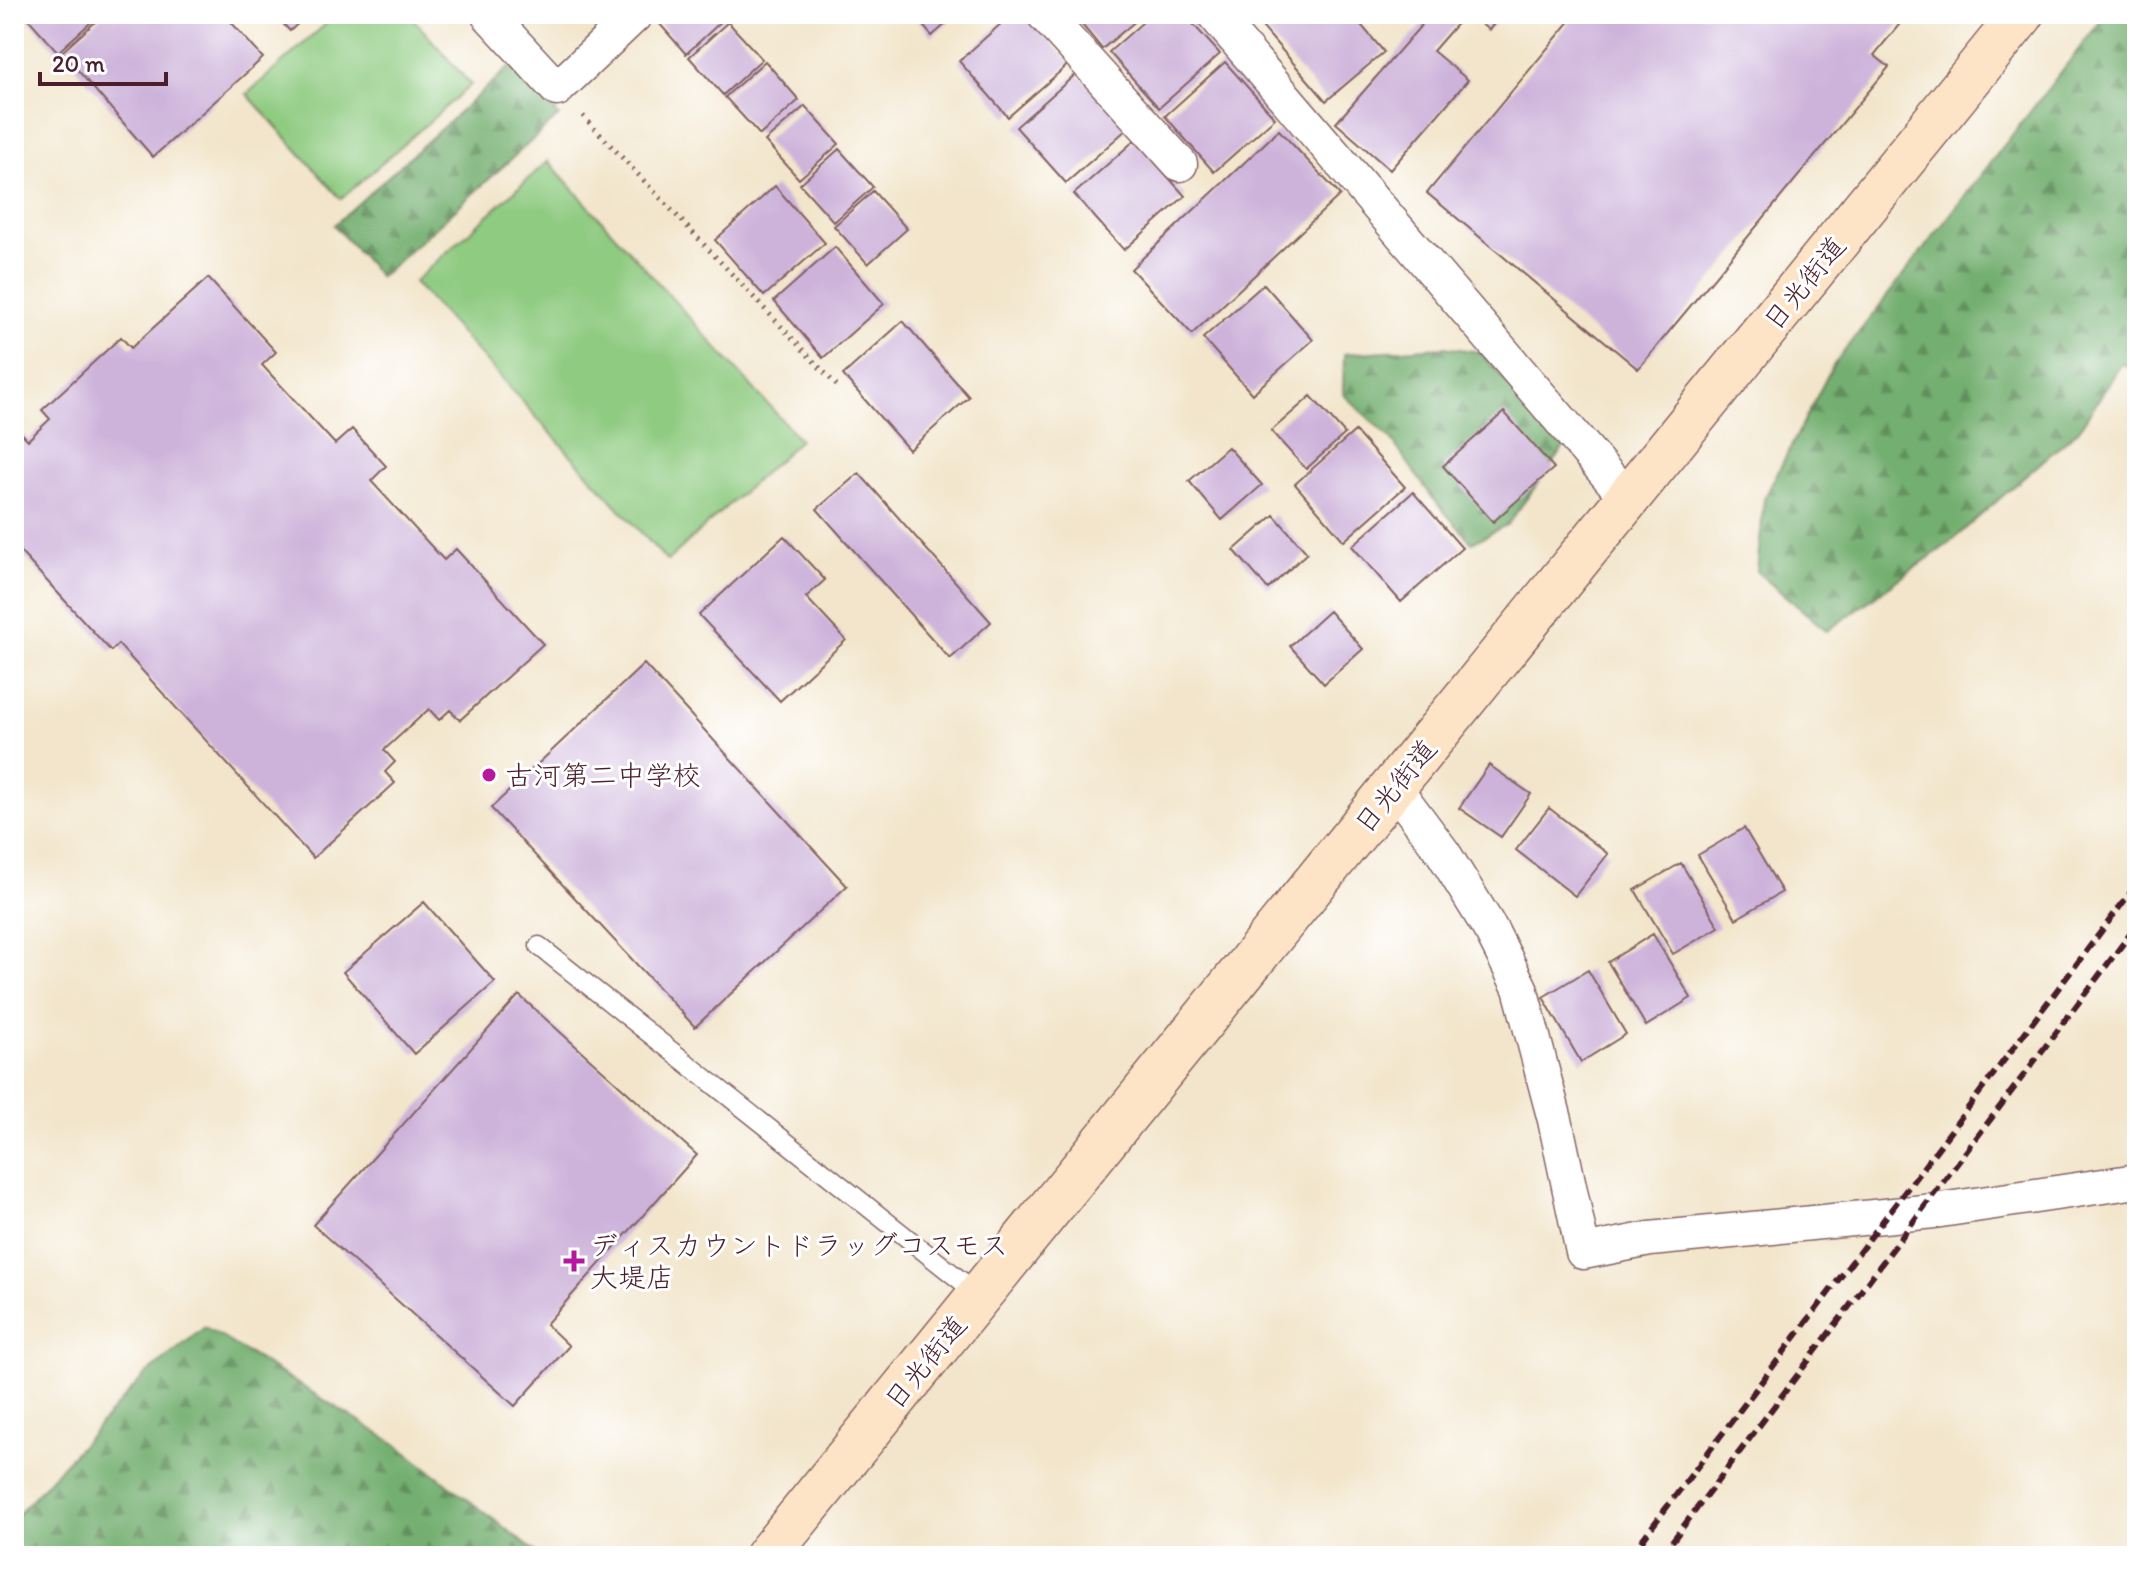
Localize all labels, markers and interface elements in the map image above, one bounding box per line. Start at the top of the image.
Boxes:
scale bar [40,36,166,86]
text: 20 m [52,49,105,78]
street label: 日光街道 [1756,229,1852,337]
street label: 日光街道 [1347,732,1443,840]
place label: 古河第二中学校 [505,758,701,792]
marker: 古河第二中学校 [480,766,498,784]
place label: ディスカウントドラッグコスモス 大堤店 [590,1228,1008,1294]
marker: ディスカウントドラッグコスモス 大堤店 [565,1252,583,1270]
street label: 日光街道 [877,1308,973,1416]

